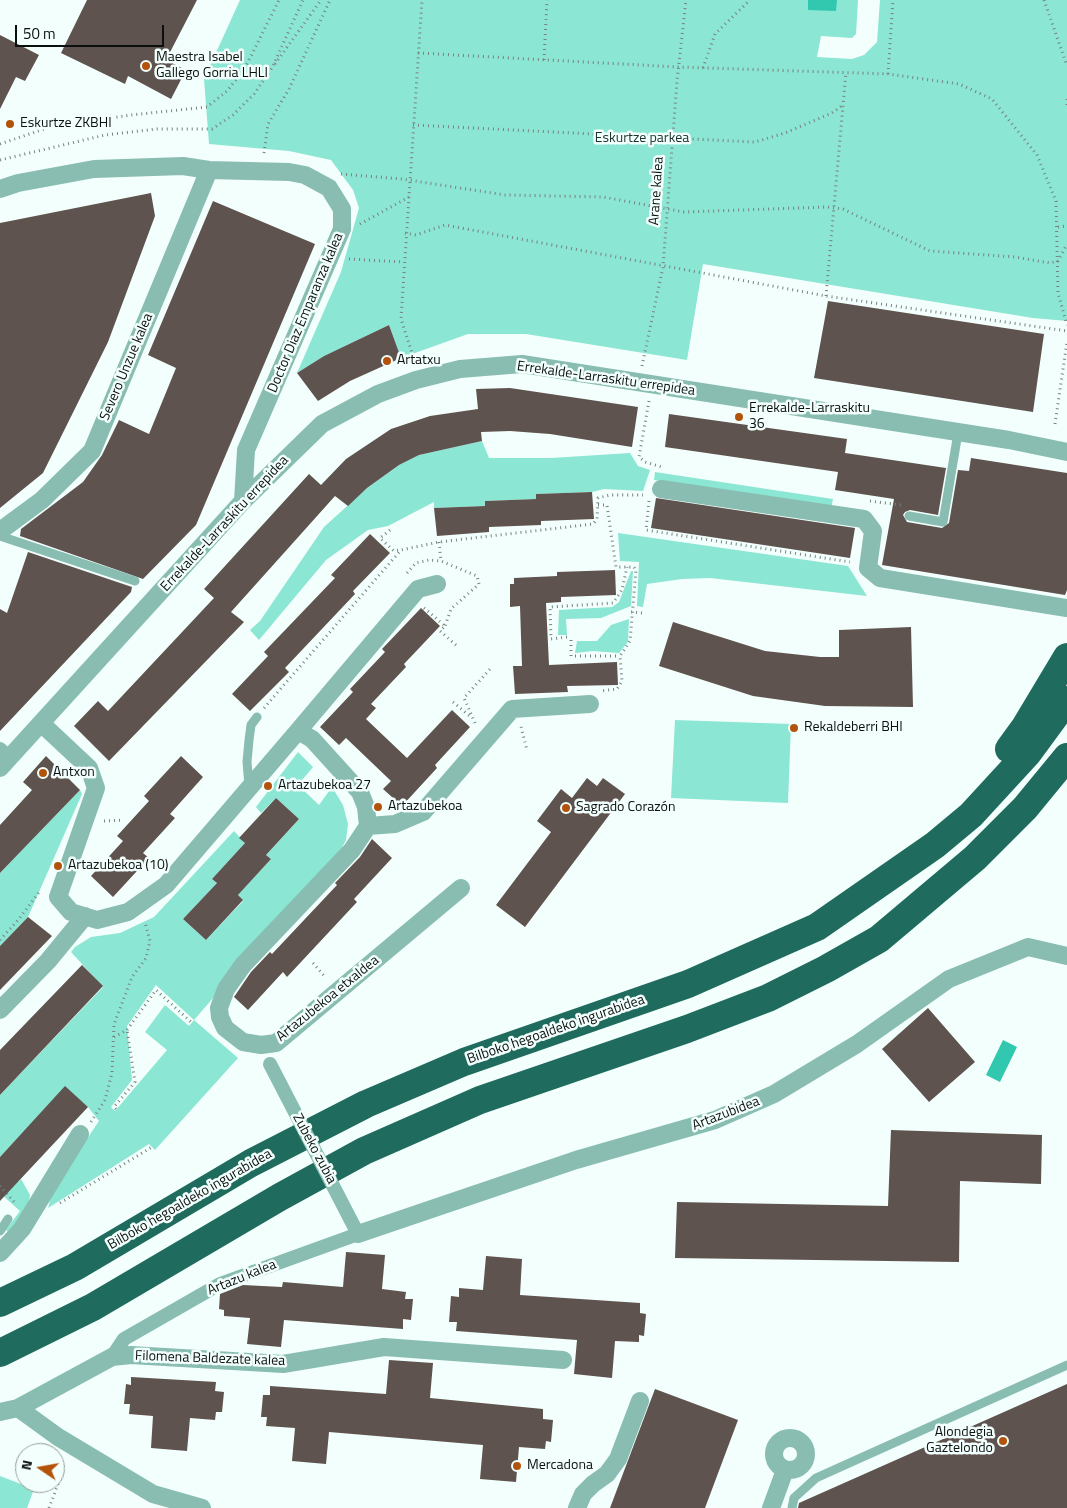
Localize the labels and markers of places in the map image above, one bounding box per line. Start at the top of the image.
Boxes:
place label: Maestra Isabel Gallego Gorria LHLI [156,50,268,82]
marker: Maestra Isabel Gallego Gorria LHLI [140,60,152,72]
place label: Eskurtze ZKBHI [20,116,112,132]
marker: Eskurtze ZKBHI [4,118,16,130]
place label: Artatxu [397,353,441,369]
marker: Artatxu [381,355,393,367]
place label: Errekalde-Larraskitu 36 [749,401,870,434]
marker: Errekalde-Larraskitu 36 [733,411,745,423]
place label: Rekaldeberri BHI [804,720,903,736]
marker: Rekaldeberri BHI [788,722,800,734]
place label: Antxon [53,765,95,781]
marker: Antxon [37,767,49,779]
place label: Artazubekoa 27 [278,778,371,794]
marker: Artazubekoa 27 [262,780,274,792]
place label: Artazubekoa [388,799,462,815]
place label: Sagrado Corazón [576,800,675,816]
marker: Artazubekoa [372,801,384,813]
marker: Sagrado Corazón [560,802,572,814]
place label: Artazubekoa (10) [68,858,168,874]
marker: Artazubekoa (10) [52,860,64,872]
place label: Alondegia Gaztelondo [926,1425,993,1458]
marker: Alondegia Gaztelondo [997,1435,1009,1447]
place label: Mercadona [527,1458,593,1474]
marker: Mercadona [511,1460,523,1472]

